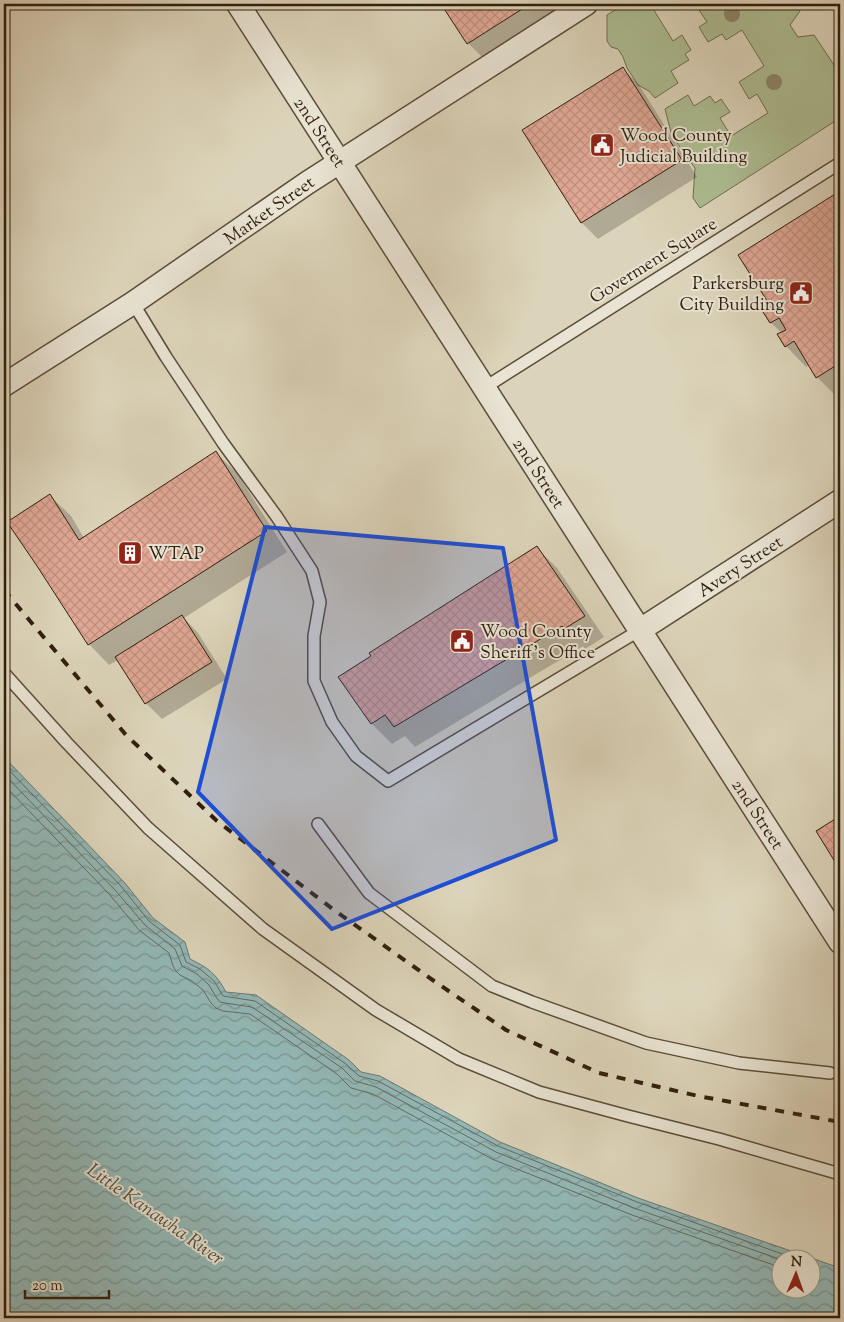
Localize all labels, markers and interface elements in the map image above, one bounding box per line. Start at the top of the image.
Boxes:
street label: 2nd Street [286,93,351,173]
place label: Wood County Judicial Building [619,124,748,171]
public building icon: Wood County Judicial Building [589,132,615,158]
street label: Market Street [219,171,321,253]
street label: Goverment Square [585,212,723,311]
place label: Parkersburg City Building [680,272,784,319]
public building icon: Parkersburg City Building [788,280,814,306]
street label: 2nd Street [505,434,570,514]
street label: Avery Street [693,530,789,605]
building icon: WTAP [117,540,143,566]
place label: WTAP [148,542,204,568]
place label: Wood County Sheriff's Office [480,620,595,667]
public building icon: Wood County Sheriff's Office [449,628,475,654]
street label: 2nd Street [724,775,789,855]
water label: Little Kanawha River [81,1158,229,1273]
north arrow [772,1250,822,1300]
text: N [790,1253,802,1273]
scale bar [25,1267,109,1299]
text: 20 m [32,1276,63,1297]

